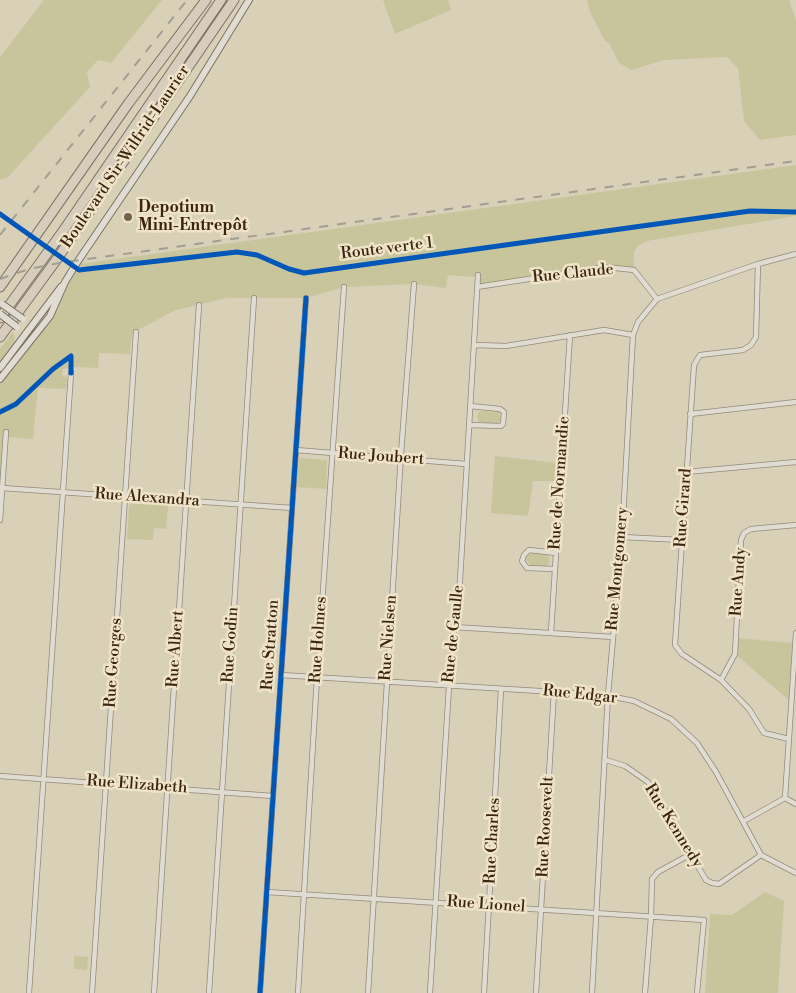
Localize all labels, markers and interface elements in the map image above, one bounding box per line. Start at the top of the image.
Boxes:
street label: Boulevard Sir-Wilfrid-Laurier [58,62,194,252]
place label: Depotium Mini-Entrepôt [138,198,247,236]
marker: Depotium Mini-Entrepôt [122,211,134,223]
street label: Route verte 1 [340,234,434,264]
street label: Rue Claude [531,260,615,288]
street label: Rue de Normandie [546,415,574,551]
street label: Rue Joubert [337,444,425,470]
street label: Rue Girard [672,468,696,548]
street label: Rue Alexandra [94,485,200,511]
street label: Rue Montgomery [603,506,633,632]
street label: Rue Andy [727,547,751,617]
street label: Rue de Gaulle [439,584,469,684]
street label: Rue Nielsen [376,594,402,682]
street label: Rue Holmes [306,596,332,684]
street label: Rue Stratton [258,599,284,691]
street label: Rue Godin [219,606,243,684]
street label: Rue Albert [164,610,188,688]
street label: Rue Georges [101,617,127,709]
street label: Rue Edgar [542,682,618,708]
street label: Rue Elizabeth [86,772,188,798]
street label: Rue Roosevelt [534,776,558,878]
street label: Rue Kennedy [640,780,706,872]
street label: Rue Charles [481,797,505,885]
street label: Rue Lionel [446,893,526,917]

